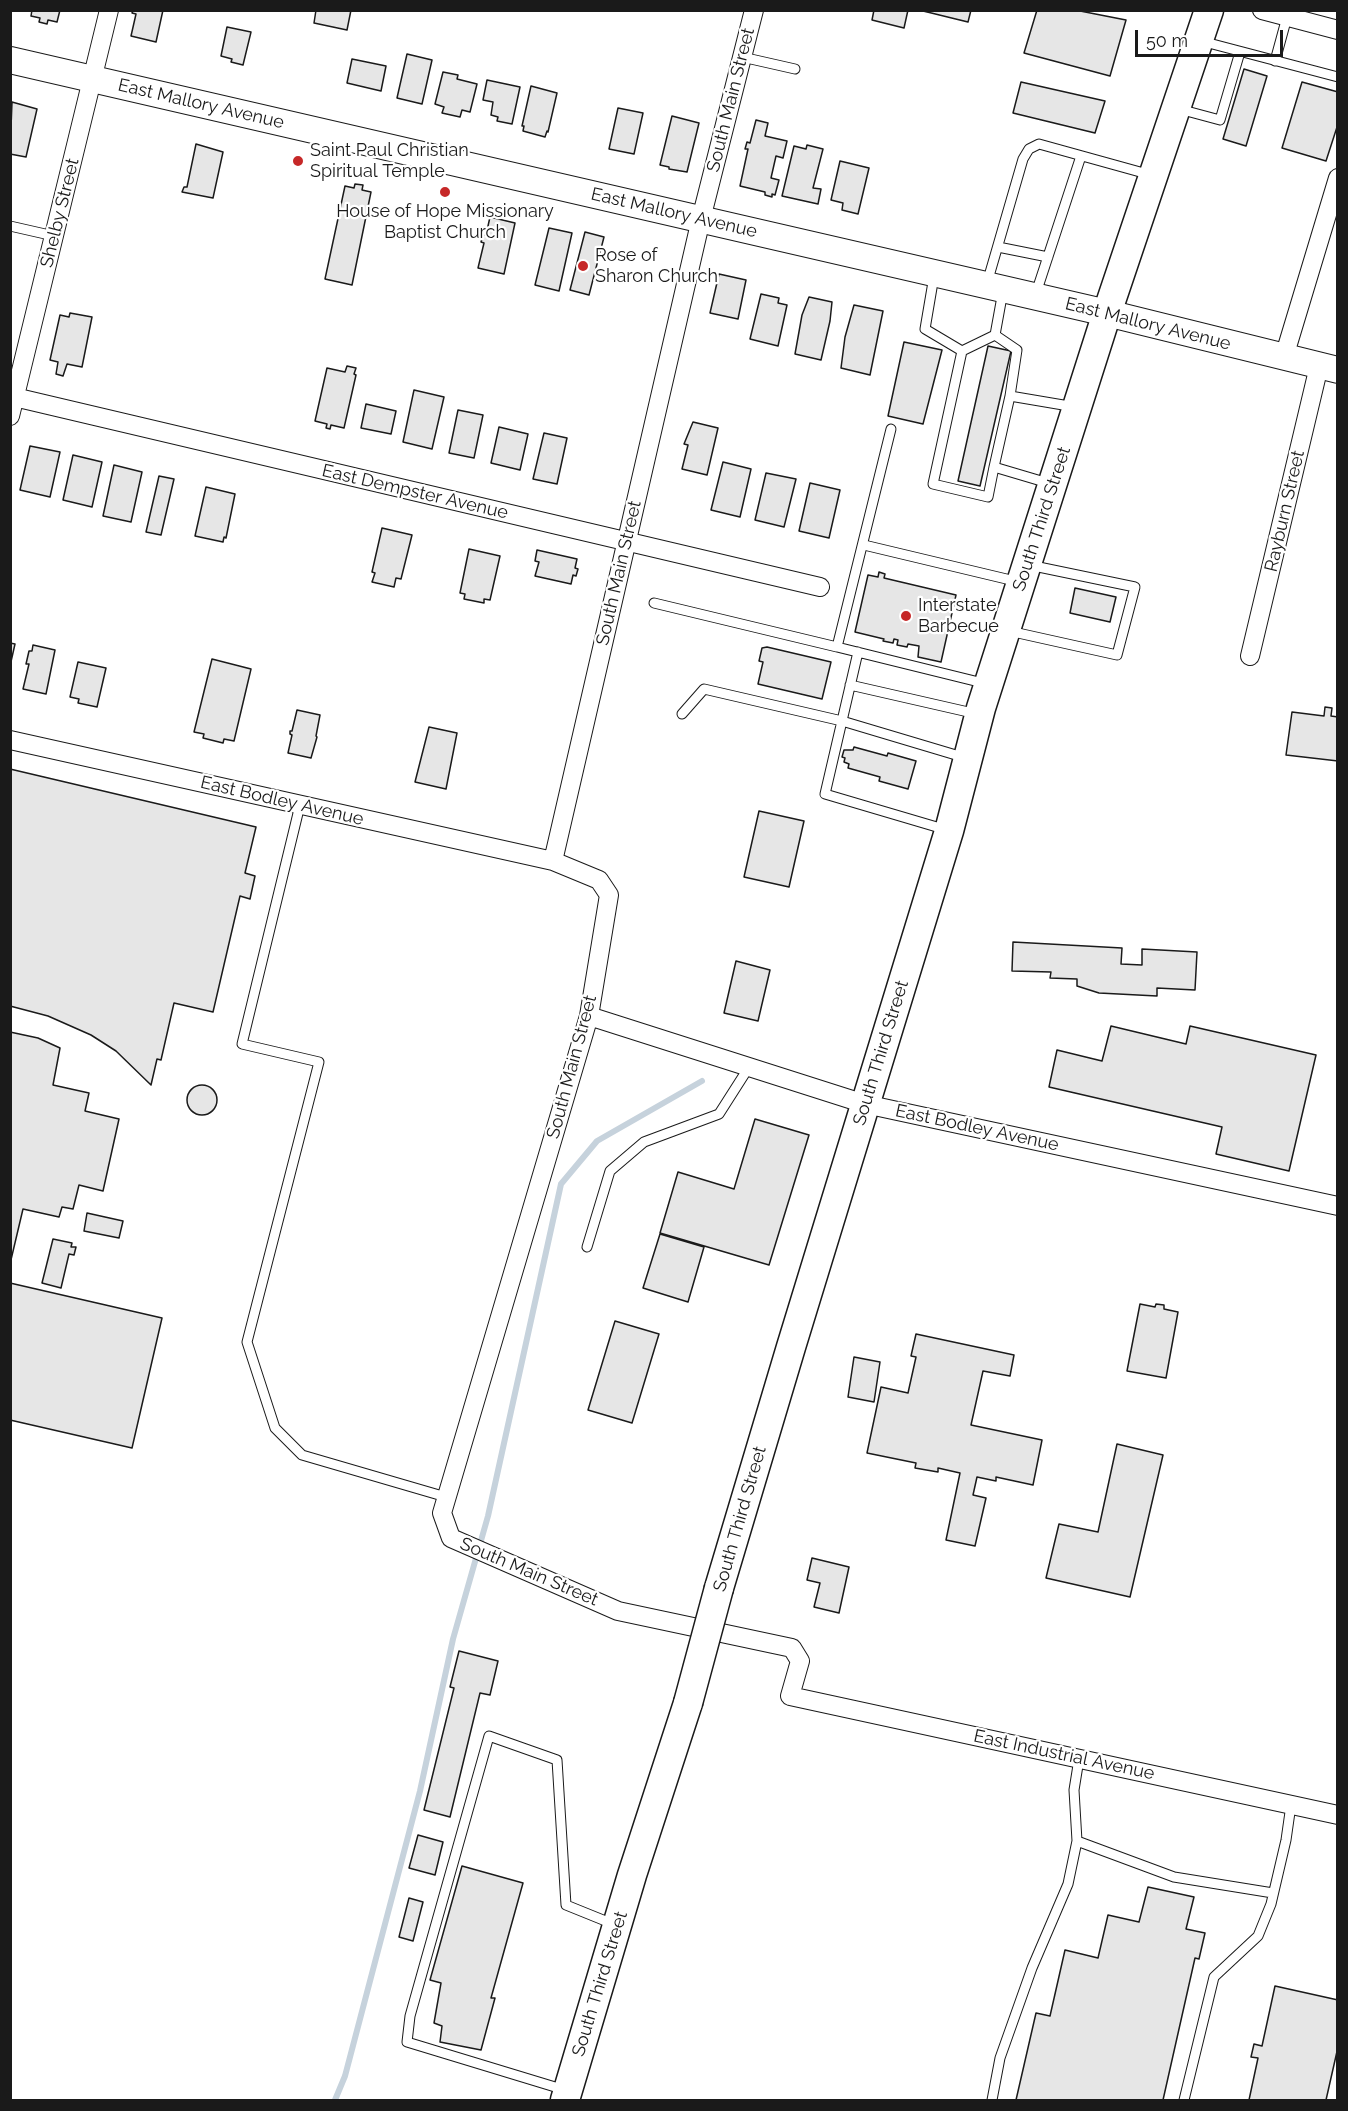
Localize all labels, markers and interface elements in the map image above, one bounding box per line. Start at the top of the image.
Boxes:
scale bar [1138,18,1286,56]
street label: South Main Street [703,26,759,174]
text: 50 m [1146,30,1188,51]
street label: East Mallory Avenue [116,74,286,134]
place label: Saint Paul Christian Spiritual Temple [310,140,469,182]
marker: Saint Paul Christian Spiritual Temple [291,154,305,168]
street label: Shelby Street [36,156,84,270]
street label: East Mallory Avenue [589,183,759,243]
marker: House of Hope Missionary Baptist Church [438,185,452,199]
place label: House of Hope Missionary Baptist Church [336,201,554,244]
place label: Rose of Sharon Church [595,245,718,288]
marker: Rose of Sharon Church [576,259,590,273]
street label: East Mallory Avenue [1063,293,1233,355]
street label: South Third Street [1008,444,1076,594]
street label: Rayburn Street [1261,448,1309,574]
street label: East Dempster Avenue [320,460,510,524]
street label: South Main Street [592,499,646,647]
place label: Interstate Barbecue [918,595,999,638]
marker: Interstate Barbecue [899,609,913,623]
street label: East Bodley Avenue [198,772,366,830]
street label: South Third Street [849,978,913,1128]
street label: South Main Street [542,993,602,1141]
street label: East Bodley Avenue [893,1100,1061,1156]
street label: South Third Street [709,1444,771,1594]
street label: South Main Street [457,1533,601,1611]
street label: East Industrial Avenue [972,1725,1156,1785]
street label: South Third Street [568,1909,632,2059]

